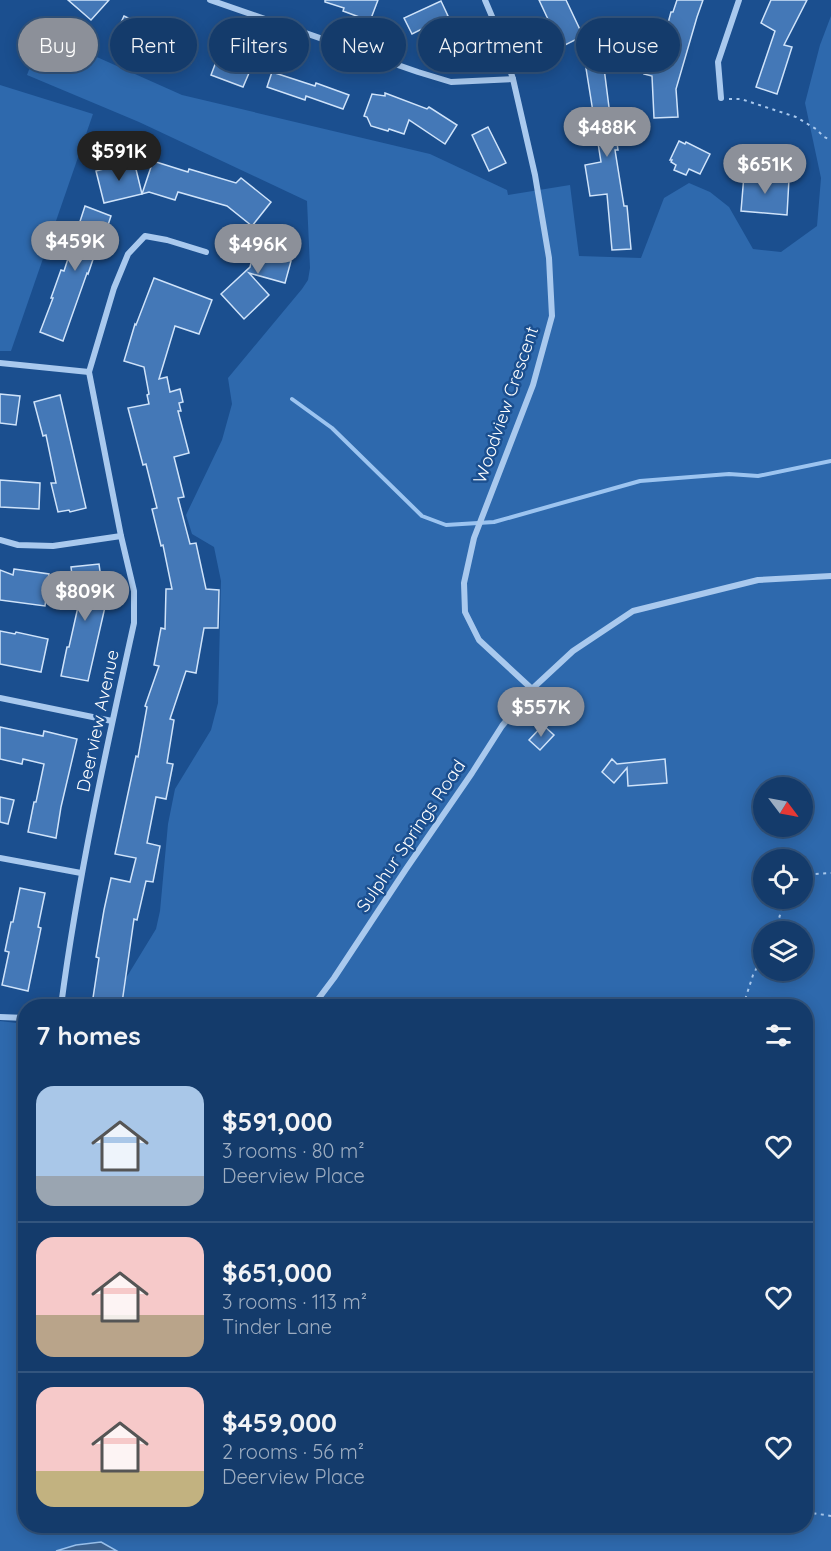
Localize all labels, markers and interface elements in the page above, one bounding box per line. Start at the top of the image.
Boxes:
chip: Buy [18,18,98,72]
chip: Rent [110,18,197,72]
chip: Filters [209,18,309,72]
chip: New [321,18,406,72]
chip: Apartment [418,18,564,72]
chip: House [576,18,680,72]
pin: $488K [565,107,649,158]
text: $488K [578,114,636,139]
pin: $591K [77,131,161,182]
text: $591K [91,138,147,163]
pin: $651K [723,144,807,195]
text: $651K [737,151,793,176]
pin: $459K [33,221,117,272]
pin: $496K [216,224,300,275]
text: $459K [45,228,105,253]
text: $496K [229,231,287,256]
street label: Woodview Crescent [468,323,543,486]
pin: $809K [43,571,127,622]
text: $809K [55,578,115,603]
street label: Deerview Avenue [71,648,124,794]
pin: $557K [499,687,583,738]
text: $557K [511,694,571,719]
street label: Sulphur Springs Road [351,755,470,916]
north arrow [753,777,813,837]
map controls [753,777,813,981]
button: locate [753,849,813,909]
button: layers [753,921,813,981]
text: 7 homes [36,1019,141,1052]
icon: filters [762,1019,795,1052]
text: $591,000 [222,1105,332,1138]
icon: home [84,1110,156,1182]
icon: heart [762,1130,795,1163]
text: 3 rooms · 80 m² [222,1138,365,1163]
text: Deerview Place [222,1163,365,1188]
text: $651,000 [222,1256,332,1289]
icon: home [84,1261,156,1333]
icon: heart [762,1281,795,1314]
text: 3 rooms · 113 m² [222,1289,367,1314]
text: Tinder Lane [222,1314,332,1339]
text: $459,000 [222,1406,337,1439]
icon: home [84,1411,156,1483]
icon: heart [762,1431,795,1464]
text: 2 rooms · 56 m² [222,1439,364,1464]
text: Deerview Place [222,1464,365,1489]

